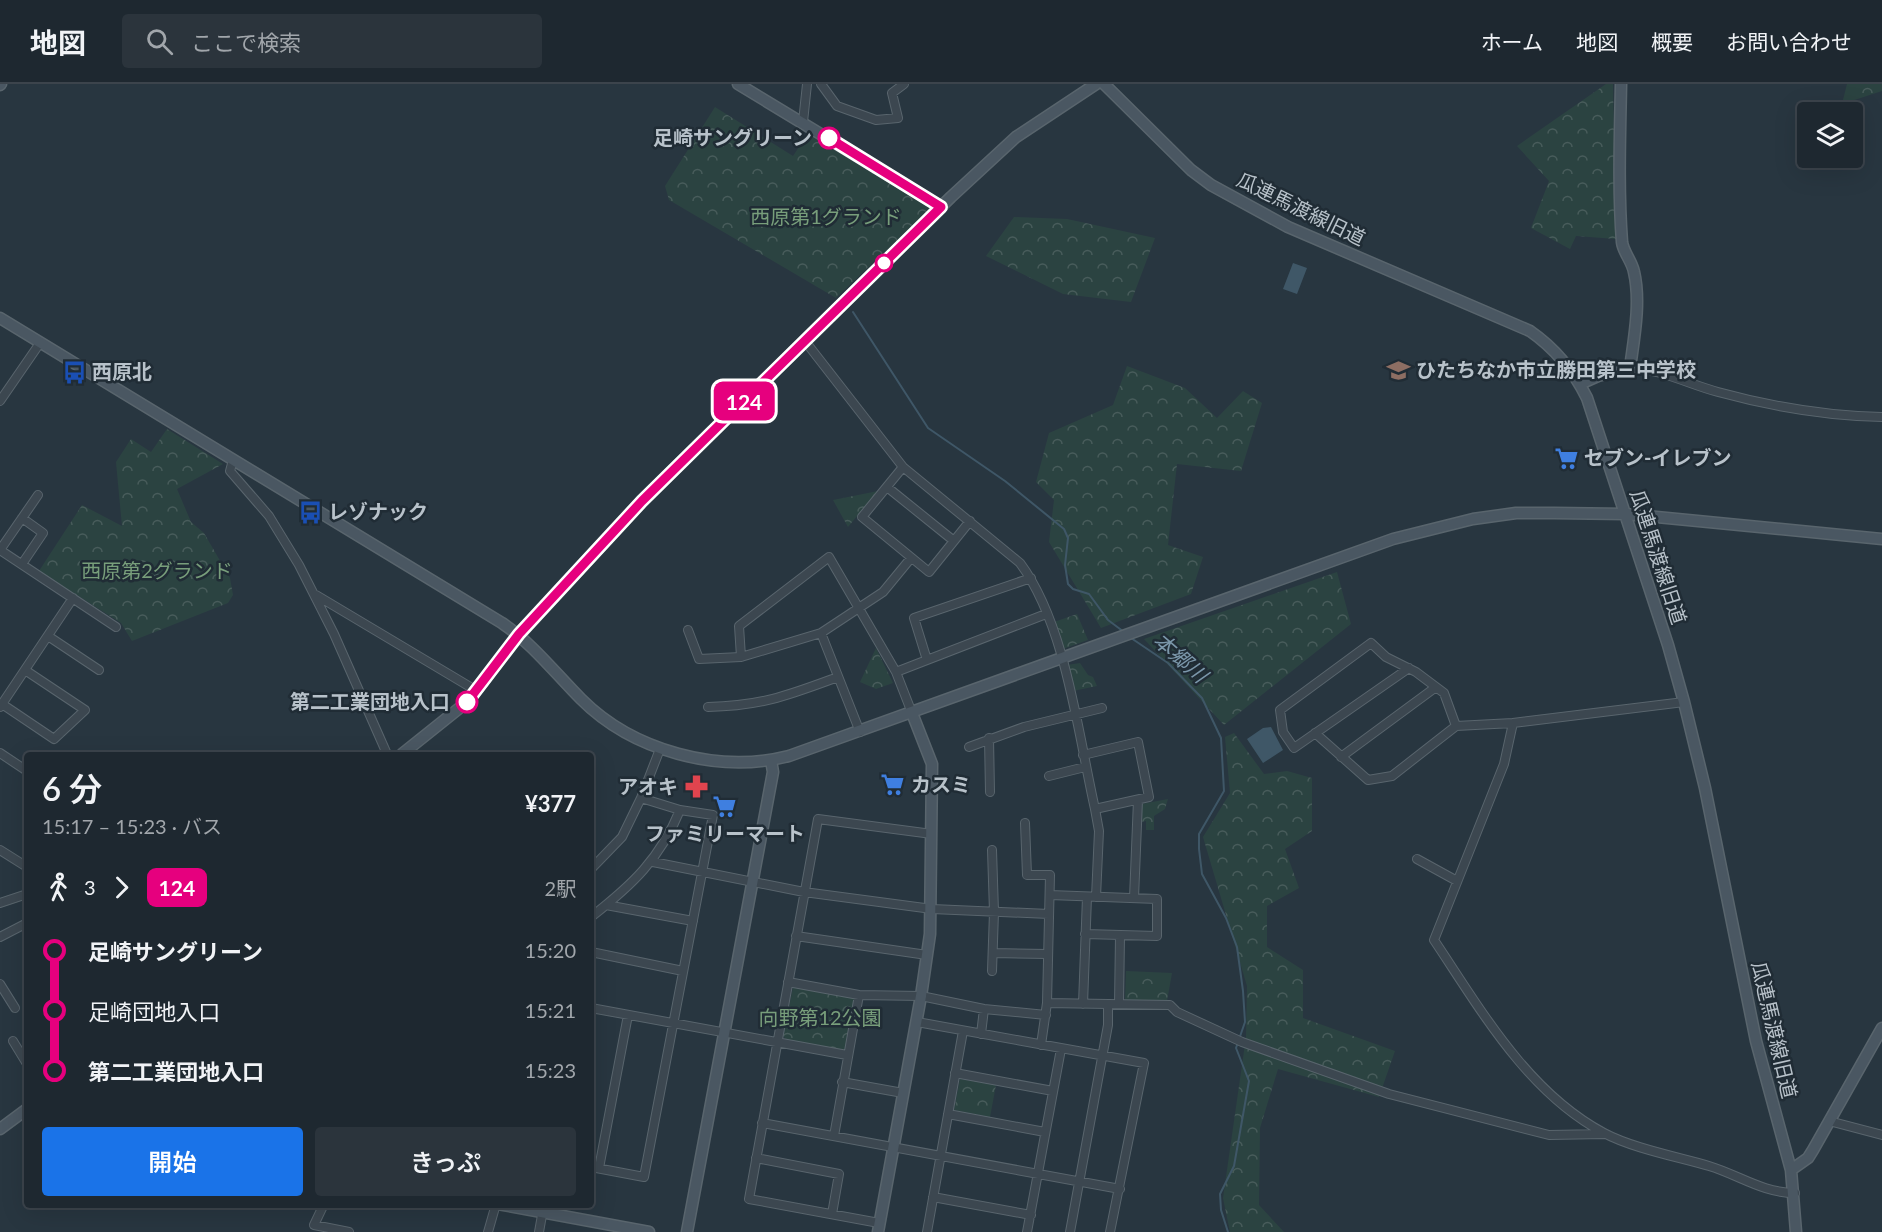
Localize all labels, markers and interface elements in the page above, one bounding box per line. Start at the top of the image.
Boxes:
search box [122,14,542,68]
text: 地図 [30,25,86,59]
icon: search [143,25,176,58]
text: ここで検索 [191,29,301,56]
text: ホーム [1481,29,1543,54]
text: 地図 [1576,29,1618,54]
text: 概要 [1651,29,1693,54]
text: お問い合わせ [1726,29,1852,54]
map controls [1797,102,1863,168]
button: layers [1797,102,1863,168]
place label: 足崎サングリーン [653,125,812,149]
marker: 足崎サングリーン [818,127,840,149]
street label: 瓜連馬渡線旧道 [1233,167,1370,250]
park label: 西原第1グランド [750,204,902,228]
unlabelled marker [875,254,893,272]
school or university icon: ひたちなか市立勝田第三中学校 [1385,357,1411,383]
place label: ひたちなか市立勝田第三中学校 [1416,357,1696,381]
bus stop icon: 西原北 [61,359,87,385]
place label: 西原北 [92,359,152,383]
line badge: 124 [710,382,778,420]
text: 124 [726,389,762,414]
supermarket icon: セブン-イレブン [1553,445,1579,471]
place label: セブン-イレブン [1584,445,1731,469]
street label: 瓜連馬渡線旧道 [1626,486,1692,627]
bus stop icon: レゾナック [297,499,323,525]
place label: レゾナック [328,499,428,523]
park label: 西原第2グランド [81,558,233,582]
water label: 本郷川 [1149,627,1214,688]
place label: 第二工業団地入口 [290,689,450,713]
marker: 第二工業団地入口 [456,691,478,713]
text: 6 分 [42,768,102,808]
supermarket icon: カスミ [880,772,906,798]
place label: カスミ [911,772,971,796]
place label: アオキ [618,774,678,798]
pharmacy icon: アオキ [683,774,709,800]
text: ¥377 [525,790,576,817]
supermarket icon: ファミリーマート [712,794,738,820]
text: 15:17 – 15:23 · バス [42,814,222,838]
place label: ファミリーマート [645,821,805,845]
icon: walk [42,871,75,904]
icon: forward [105,871,138,904]
text: 3 [84,875,96,899]
text: 124 [159,875,195,900]
text: 2駅 [544,876,576,900]
text: 足崎サングリーン [88,938,263,965]
text: 15:20 [525,938,576,962]
street label: 瓜連馬渡線旧道 [1748,959,1802,1101]
text: 足崎団地入口 [88,998,220,1025]
text: 15:21 [525,998,576,1022]
park label: 向野第12公園 [758,1005,882,1029]
text: 第二工業団地入口 [88,1058,264,1085]
text: 15:23 [525,1058,576,1082]
button: 開始 [42,1127,303,1196]
button: きっぷ [315,1127,576,1196]

